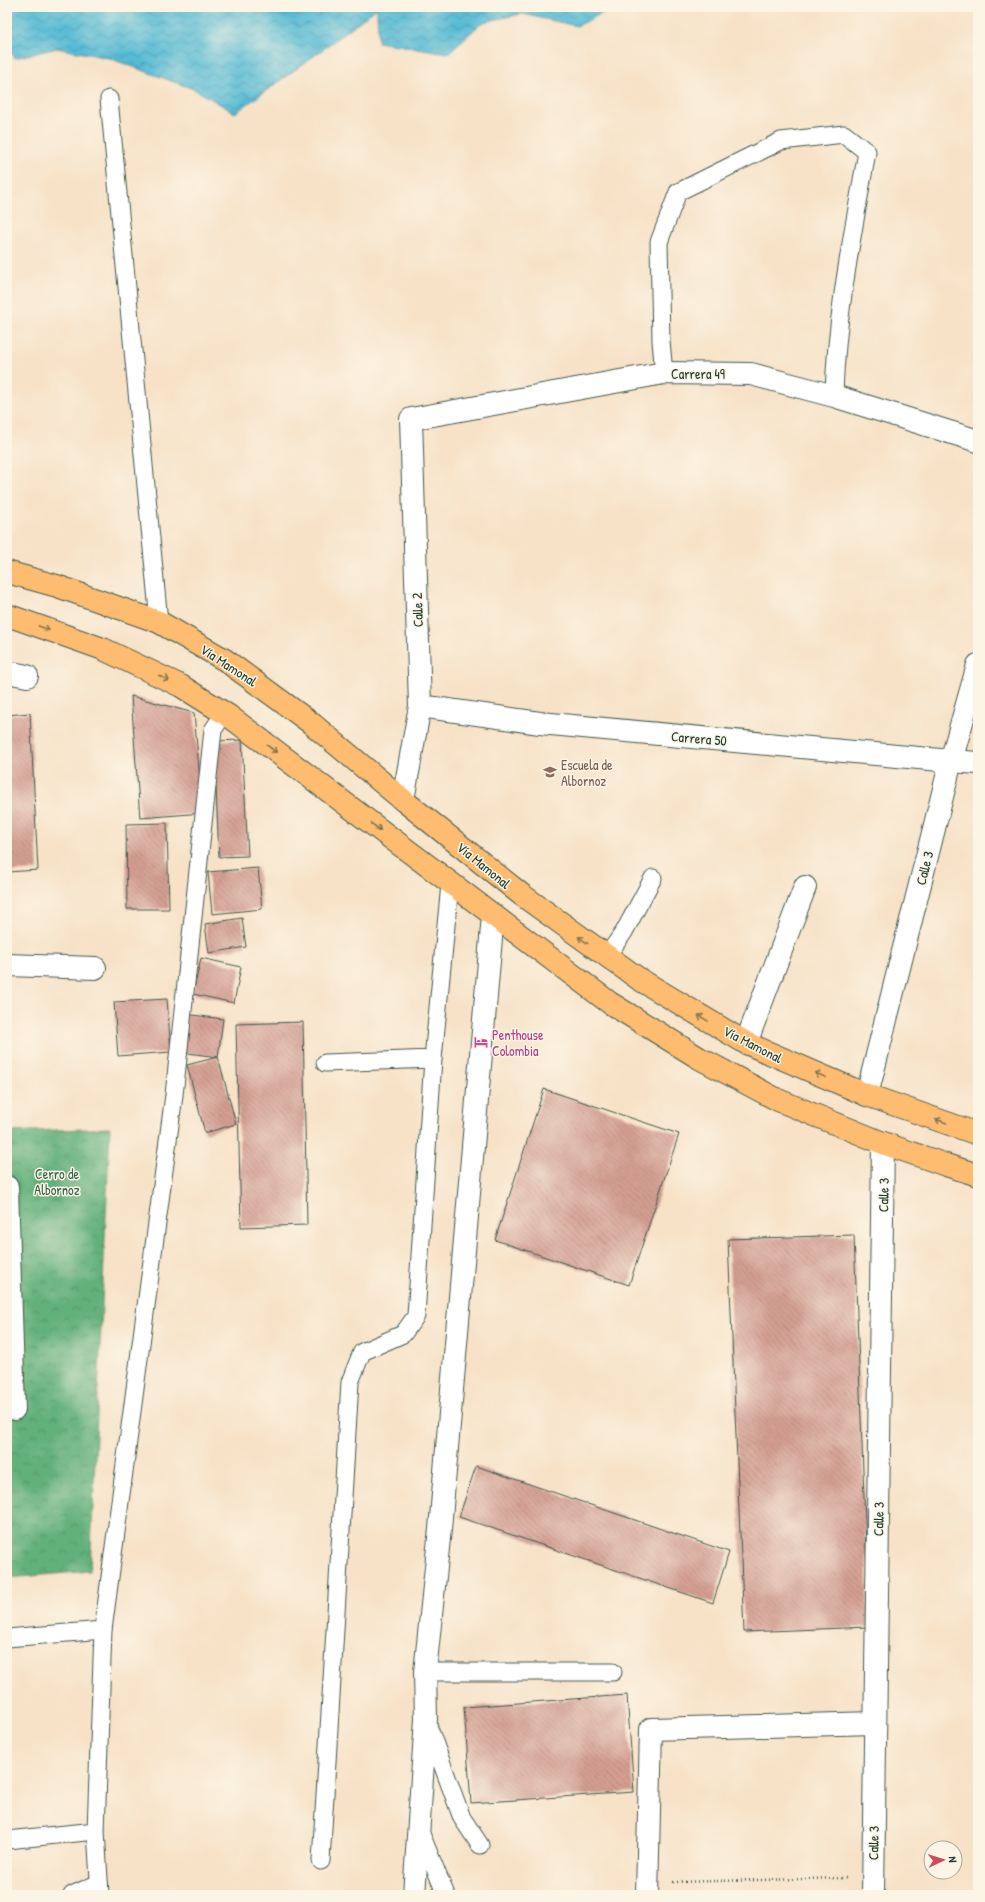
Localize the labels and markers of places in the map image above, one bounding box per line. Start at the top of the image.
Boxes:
place label: Escuela de Albornoz [561,755,613,790]
school or university icon: Escuela de Albornoz [542,764,558,780]
place label: Penthouse Colombia [492,1025,544,1060]
hotel icon: Penthouse Colombia [473,1034,489,1050]

